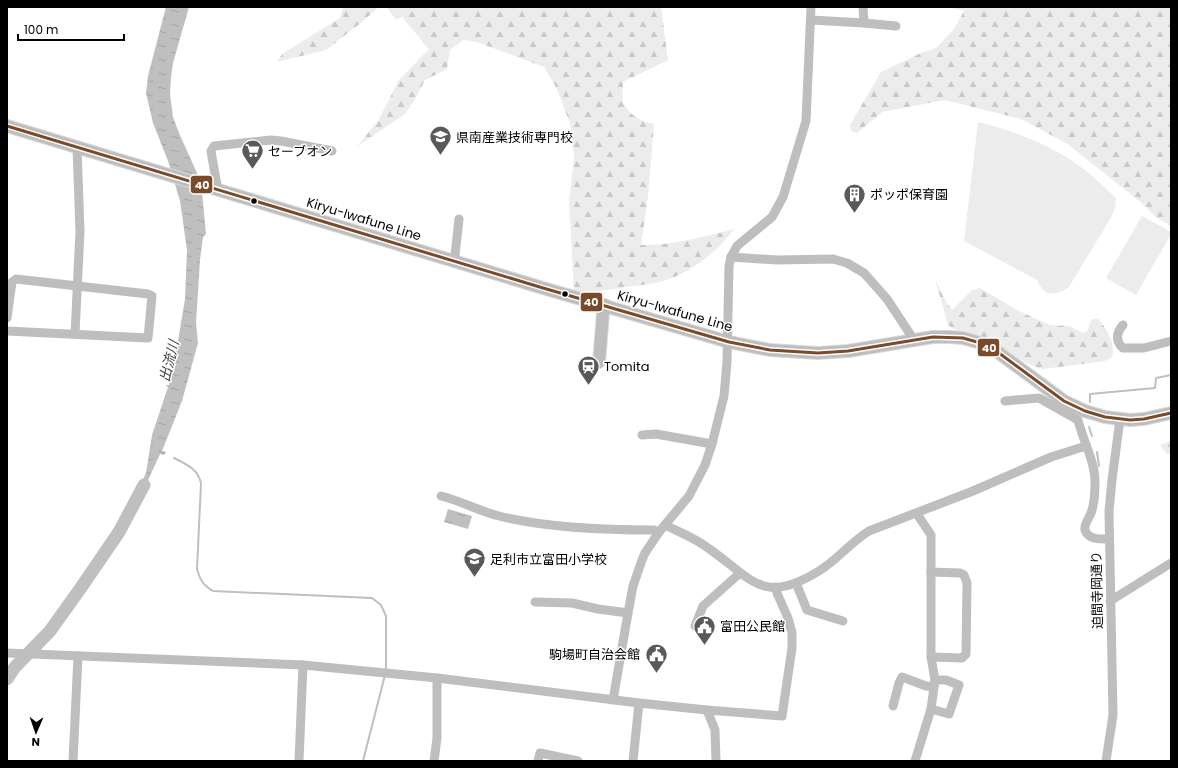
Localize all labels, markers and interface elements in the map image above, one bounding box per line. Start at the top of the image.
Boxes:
scale bar [18,16,124,42]
text: 100 m [24,21,58,38]
school or university icon: 県南産業技術専門校 [428,124,454,157]
place label: 県南産業技術専門校 [456,128,573,147]
supermarket icon: セーブオン [240,138,266,171]
place label: セーブオン [268,142,332,161]
line badge: 40 [190,175,213,194]
text: 40 [195,177,209,193]
building icon: ポッポ保育園 [842,181,868,214]
place label: ポッポ保育園 [870,185,948,204]
street label: Kiryu-Iwafune Line [304,193,424,245]
unlabelled marker [249,196,259,206]
street label: Kiryu-Iwafune Line [615,285,735,337]
unlabelled marker [560,289,570,299]
line badge: 40 [580,292,603,312]
text: 40 [584,294,598,310]
water label: 出流川 [154,336,184,384]
line badge: 40 [977,338,1000,357]
text: 40 [982,340,996,356]
station icon: Tomita [575,353,601,386]
place label: Tomita [604,357,649,376]
school or university icon: 足利市立富田小学校 [462,546,488,579]
place label: 足利市立富田小学校 [490,550,607,569]
street label: 迫間寺岡通り [1087,551,1107,629]
public building icon: 富田公民館 [691,613,717,646]
place label: 富田公民館 [720,617,785,636]
public building icon: 駒場町自治会館 [643,641,669,674]
place label: 駒場町自治会館 [549,645,640,664]
north arrow [16,712,56,752]
text: N [31,734,40,750]

